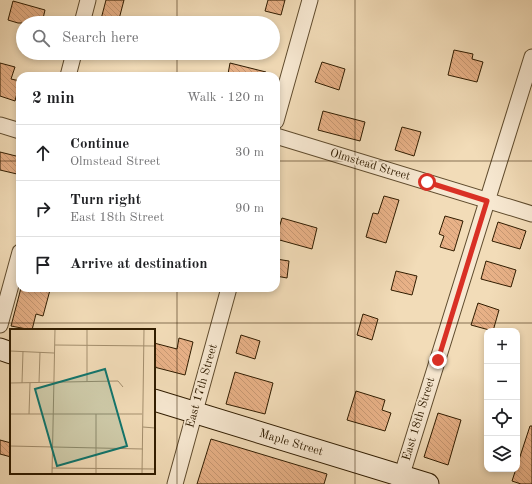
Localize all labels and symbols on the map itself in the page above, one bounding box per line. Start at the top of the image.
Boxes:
street label: Olmstead Street [328,147,412,183]
route start [418,173,436,191]
inset map [10,329,155,474]
street label: East 17th Street [184,343,220,429]
route end [429,351,447,369]
street label: East 18th Street [401,376,437,462]
street label: Maple Street [258,428,324,458]

